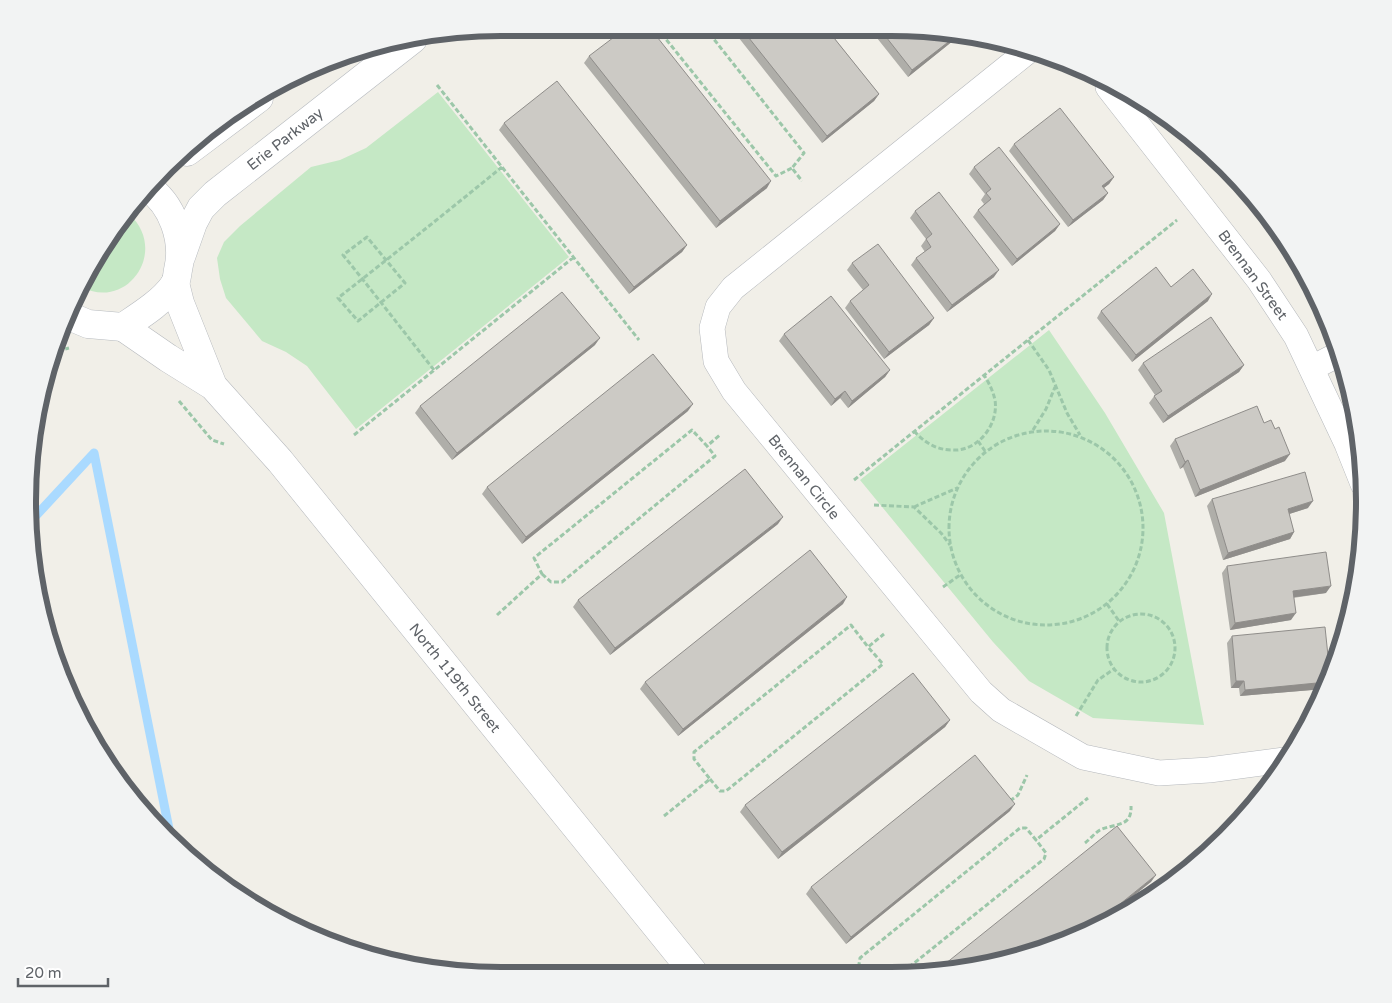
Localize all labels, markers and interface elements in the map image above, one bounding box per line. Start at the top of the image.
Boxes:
street label: Erie Parkway [243,104,327,174]
street label: Brennan Street [1214,226,1292,324]
street label: Brennan Circle [764,431,844,523]
street label: North 119th Street [405,620,505,736]
scale bar [18,956,108,988]
text: 20 m [25,964,62,982]

